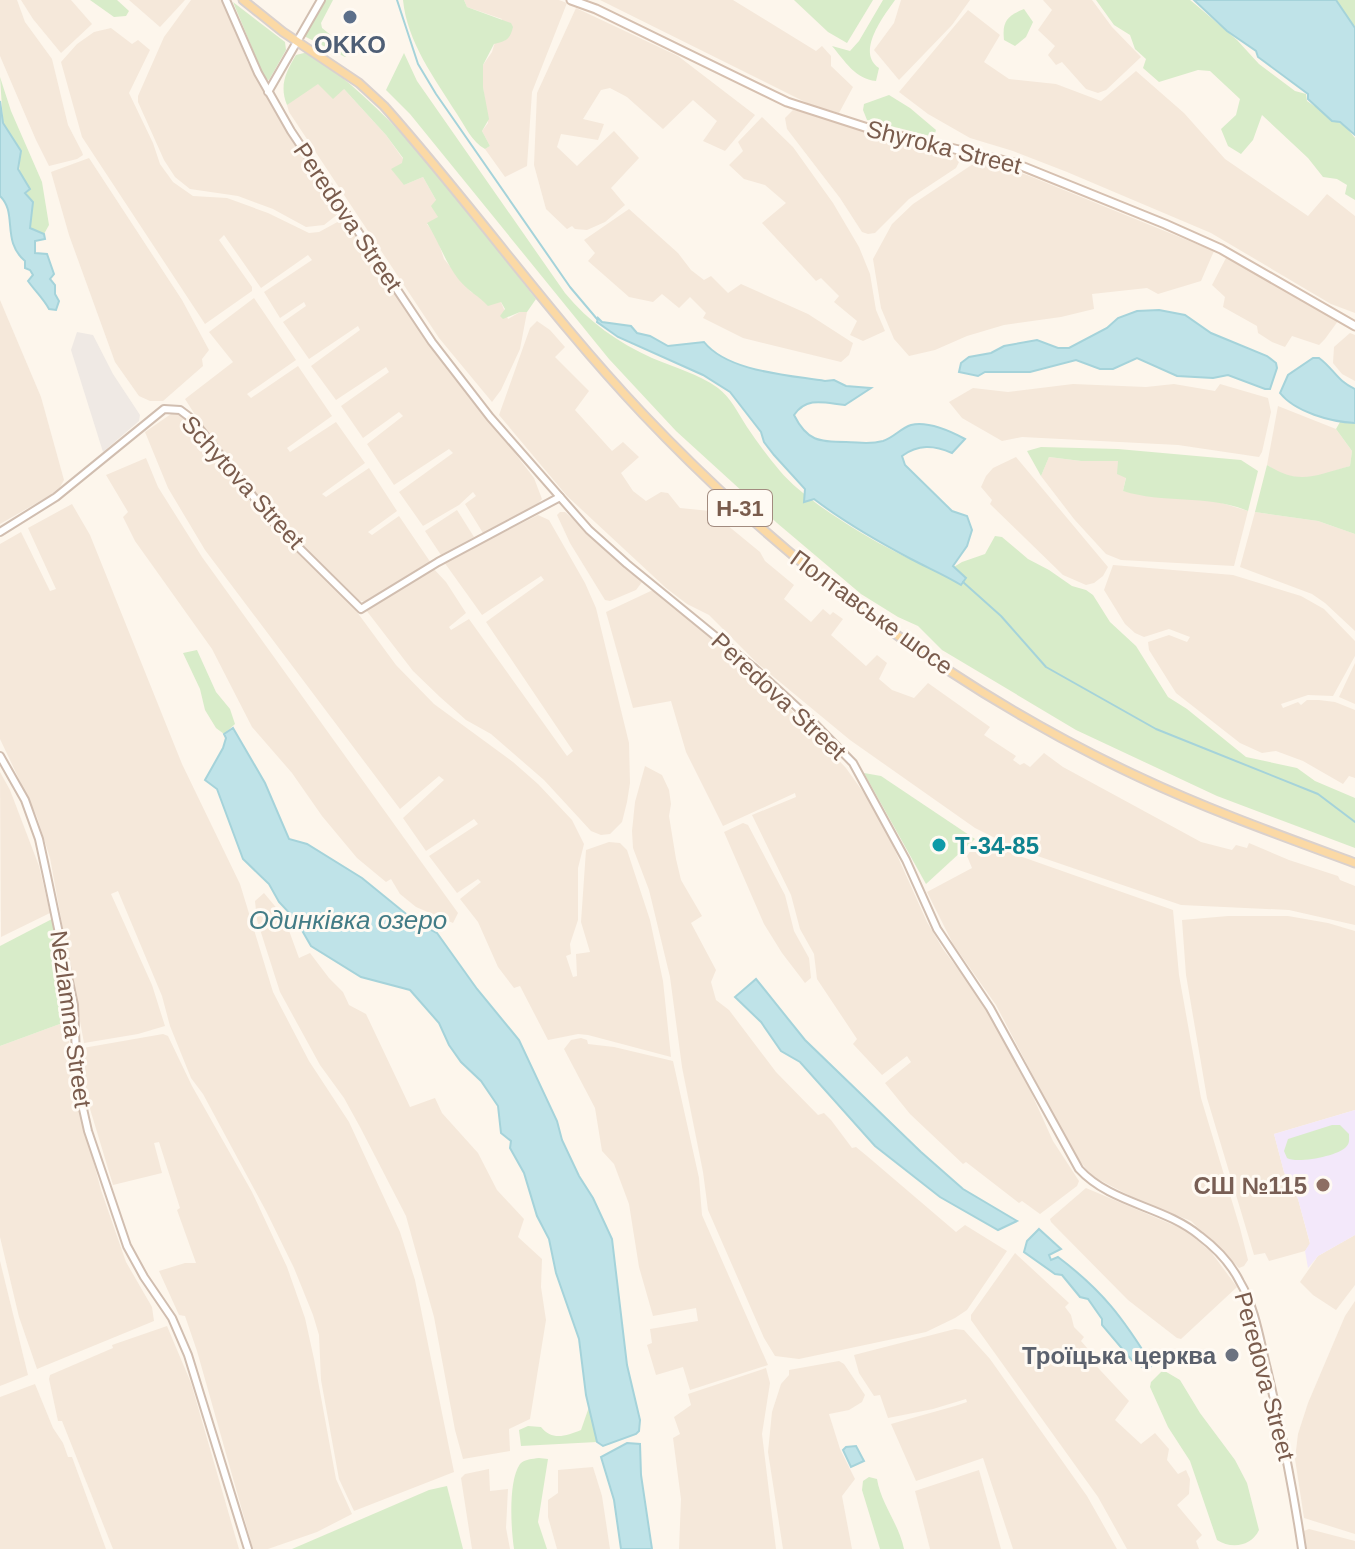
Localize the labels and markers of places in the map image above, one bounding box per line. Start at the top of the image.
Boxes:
marker: OKKO [341,8,359,26]
place label: OKKO [314,31,386,58]
place label: Т-34-85 [955,832,1039,859]
marker: Т-34-85 [930,836,948,854]
place label: СШ №115 [1193,1172,1307,1199]
marker: СШ №115 [1314,1176,1332,1194]
place label: Троїцька церква [1022,1342,1217,1369]
marker: Троїцька церква [1223,1346,1241,1364]

